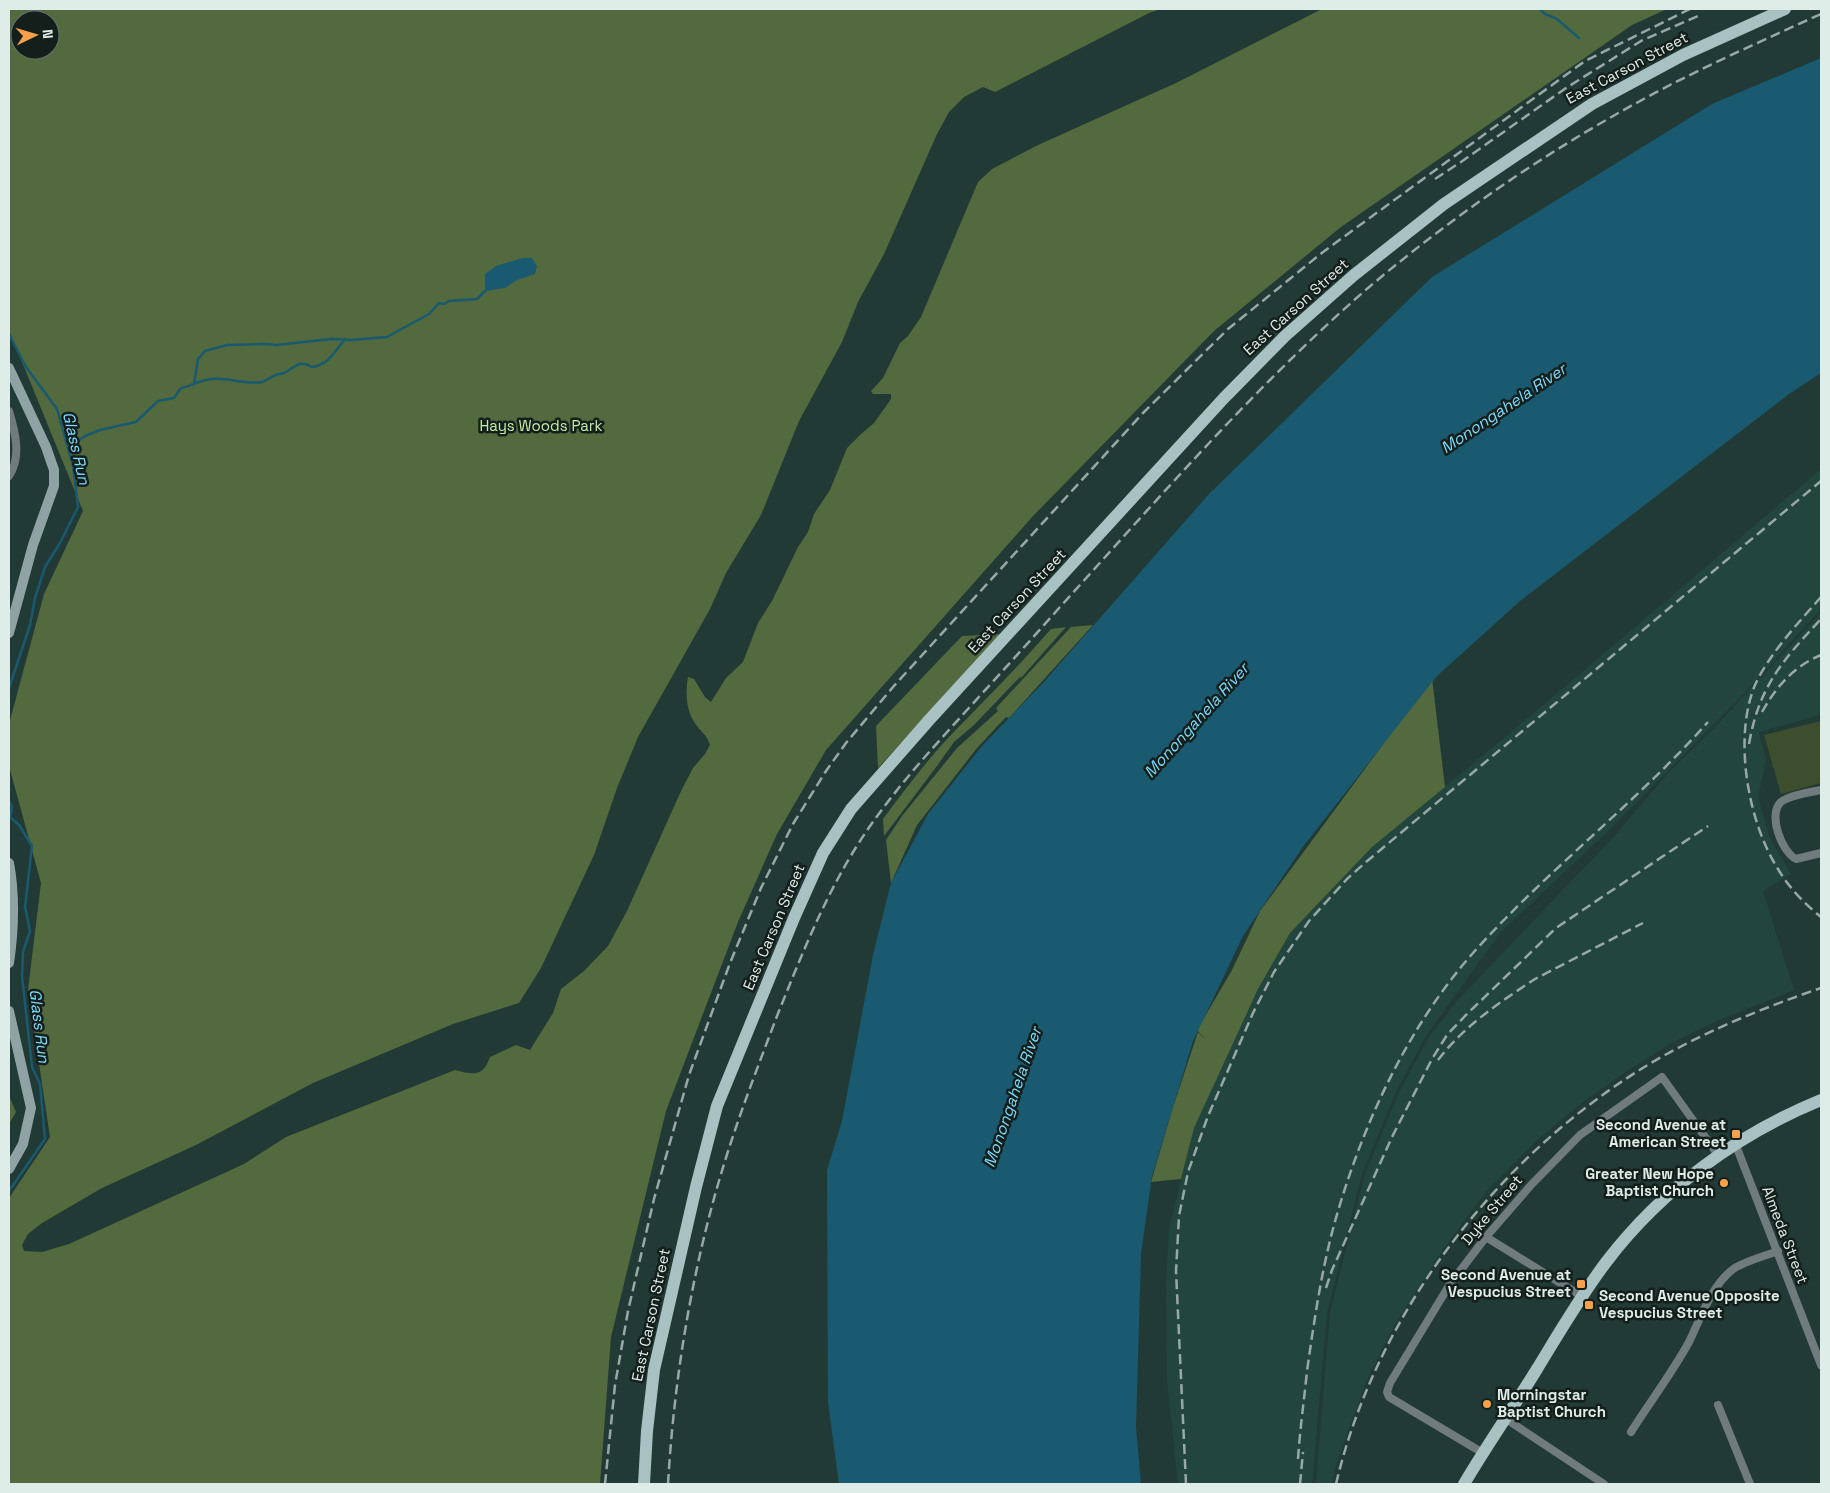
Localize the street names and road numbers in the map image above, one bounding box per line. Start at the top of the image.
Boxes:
street label: East Carson Street [1563,27,1691,108]
street label: East Carson Street [1239,254,1352,359]
street label: East Carson Street [964,545,1070,657]
street label: East Carson Street [738,861,809,993]
street label: Dyke Street [1457,1171,1526,1248]
street label: Almeda Street [1758,1183,1813,1286]
street label: East Carson Street [627,1247,674,1383]

